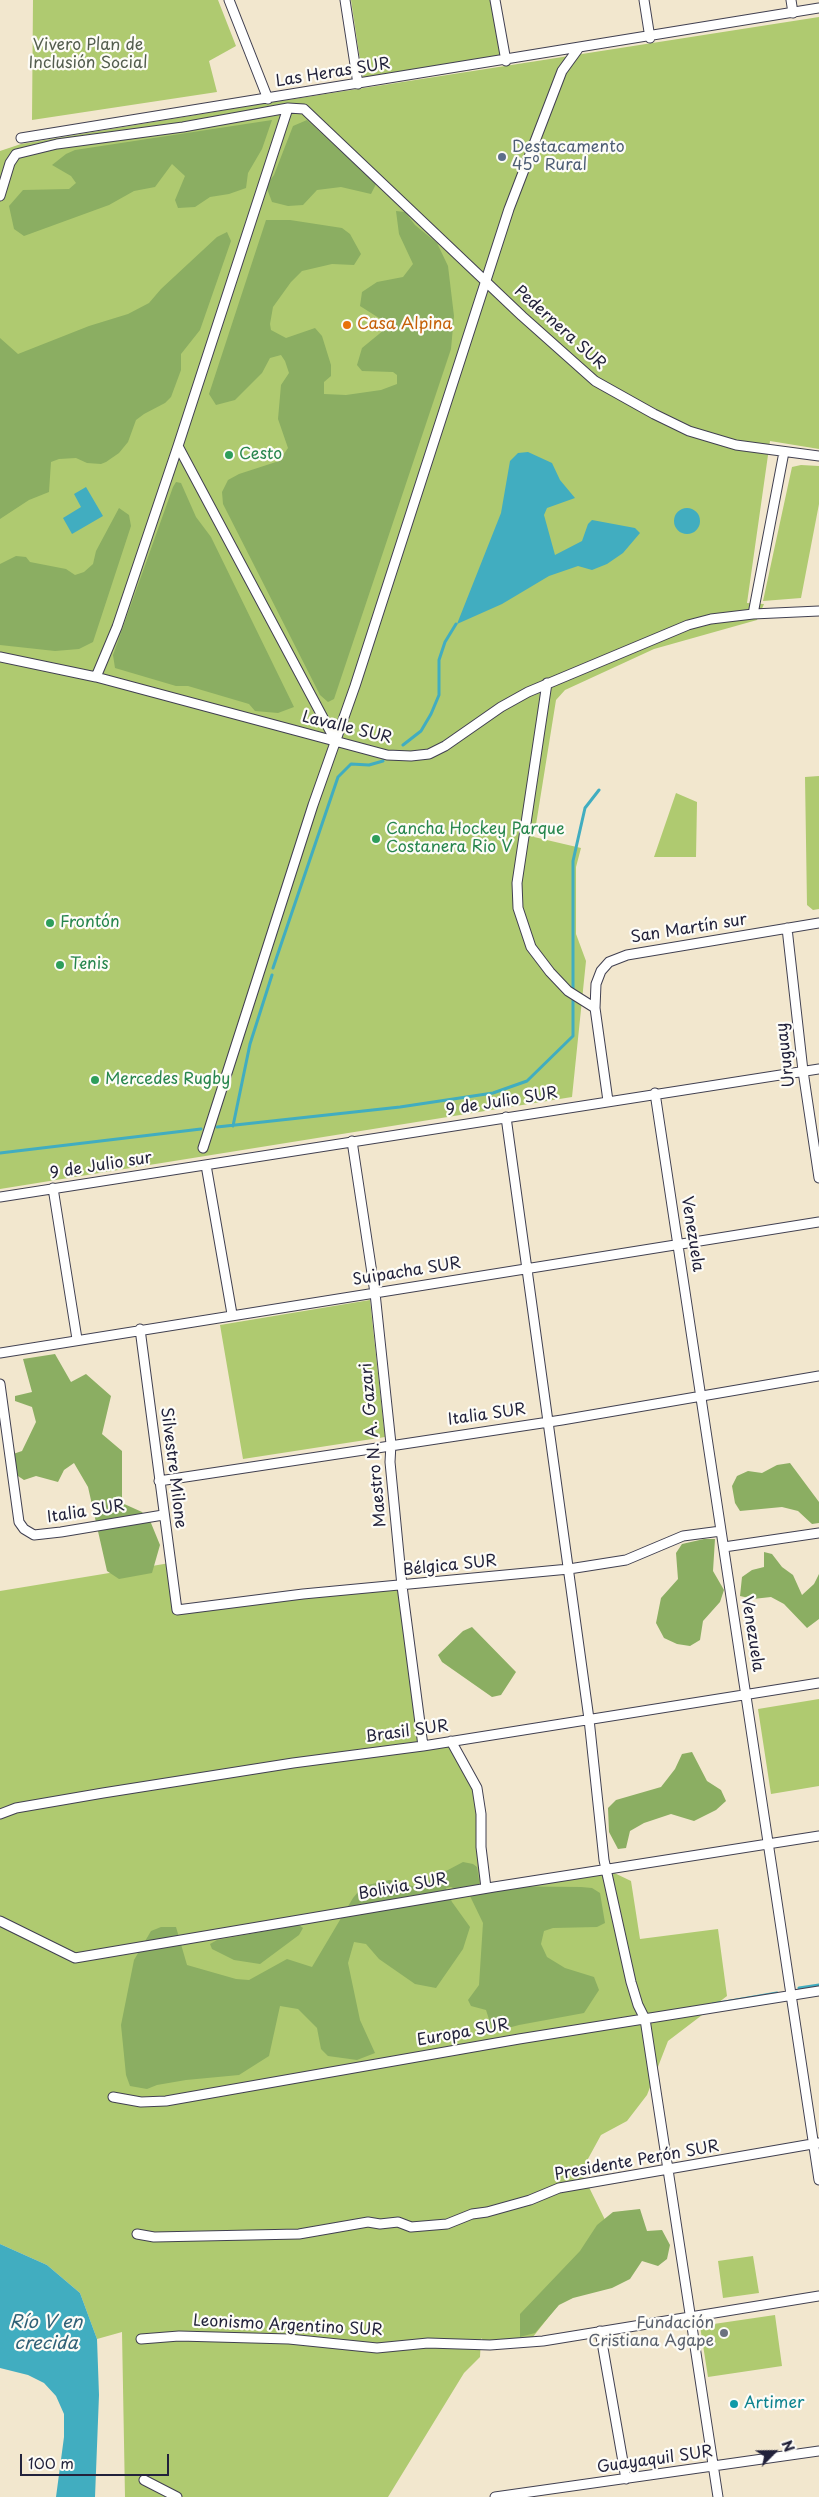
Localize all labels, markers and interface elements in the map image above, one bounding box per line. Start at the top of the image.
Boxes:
park label: Vivero Plan de Inclusión Social [28,36,148,74]
street label: Las Heras SUR [274,54,392,92]
place label: Destacamento 45º Rural [512,138,625,176]
marker: Destacamento 45º Rural [496,151,508,163]
street label: Pedernera SUR [510,282,610,374]
place label: Casa Alpina [357,315,452,335]
marker: Casa Alpina [341,319,353,331]
place label: Cesto [239,445,282,465]
marker: Cesto [223,449,235,461]
street label: Lavalle SUR [300,708,394,748]
place label: Cancha Hockey Parque Costanera Rio V [386,820,565,858]
marker: Cancha Hockey Parque Costanera Rio V [370,833,382,845]
street label: San Martín sur [630,910,748,948]
place label: Frontón [60,913,120,933]
marker: Frontón [44,917,56,929]
place label: Tenis [70,955,108,975]
marker: Tenis [54,959,66,971]
street label: Uruguay [773,1022,799,1088]
place label: Mercedes Rugby [105,1070,230,1090]
marker: Mercedes Rugby [89,1074,101,1086]
street label: 9 de Julio SUR [445,1084,559,1120]
street label: 9 de Julio sur [49,1148,153,1184]
street label: Venezuela [677,1195,707,1273]
street label: Suipacha SUR [351,1254,463,1290]
street label: Maestro N. A. Gazari [357,1362,391,1528]
street label: Italia SUR [447,1400,527,1430]
street label: Silvestre Milone [156,1406,190,1530]
street label: Italia SUR [46,1496,126,1528]
street label: Bélgica SUR [402,1552,498,1580]
street label: Venezuela [737,1595,767,1673]
street label: Brasil SUR [364,1717,450,1747]
street label: Bolivia SUR [357,1870,449,1904]
street label: Europa SUR [415,2015,511,2051]
street label: Presidente Perón SUR [553,2137,721,2185]
street label: Leonismo Argentino SUR [193,2311,383,2341]
water label: Río V en crecida [10,2312,82,2354]
place label: Fundación Cristiana Agape [588,2314,714,2352]
marker: Fundación Cristiana Agape [718,2327,730,2339]
place label: Artimer [744,2394,804,2414]
marker: Artimer [728,2398,740,2410]
north arrow [749,2427,799,2477]
text: N [776,2437,800,2455]
street label: Guayaquil SUR [596,2442,714,2478]
scale bar [22,2444,171,2476]
text: 100 m [28,2451,74,2474]

